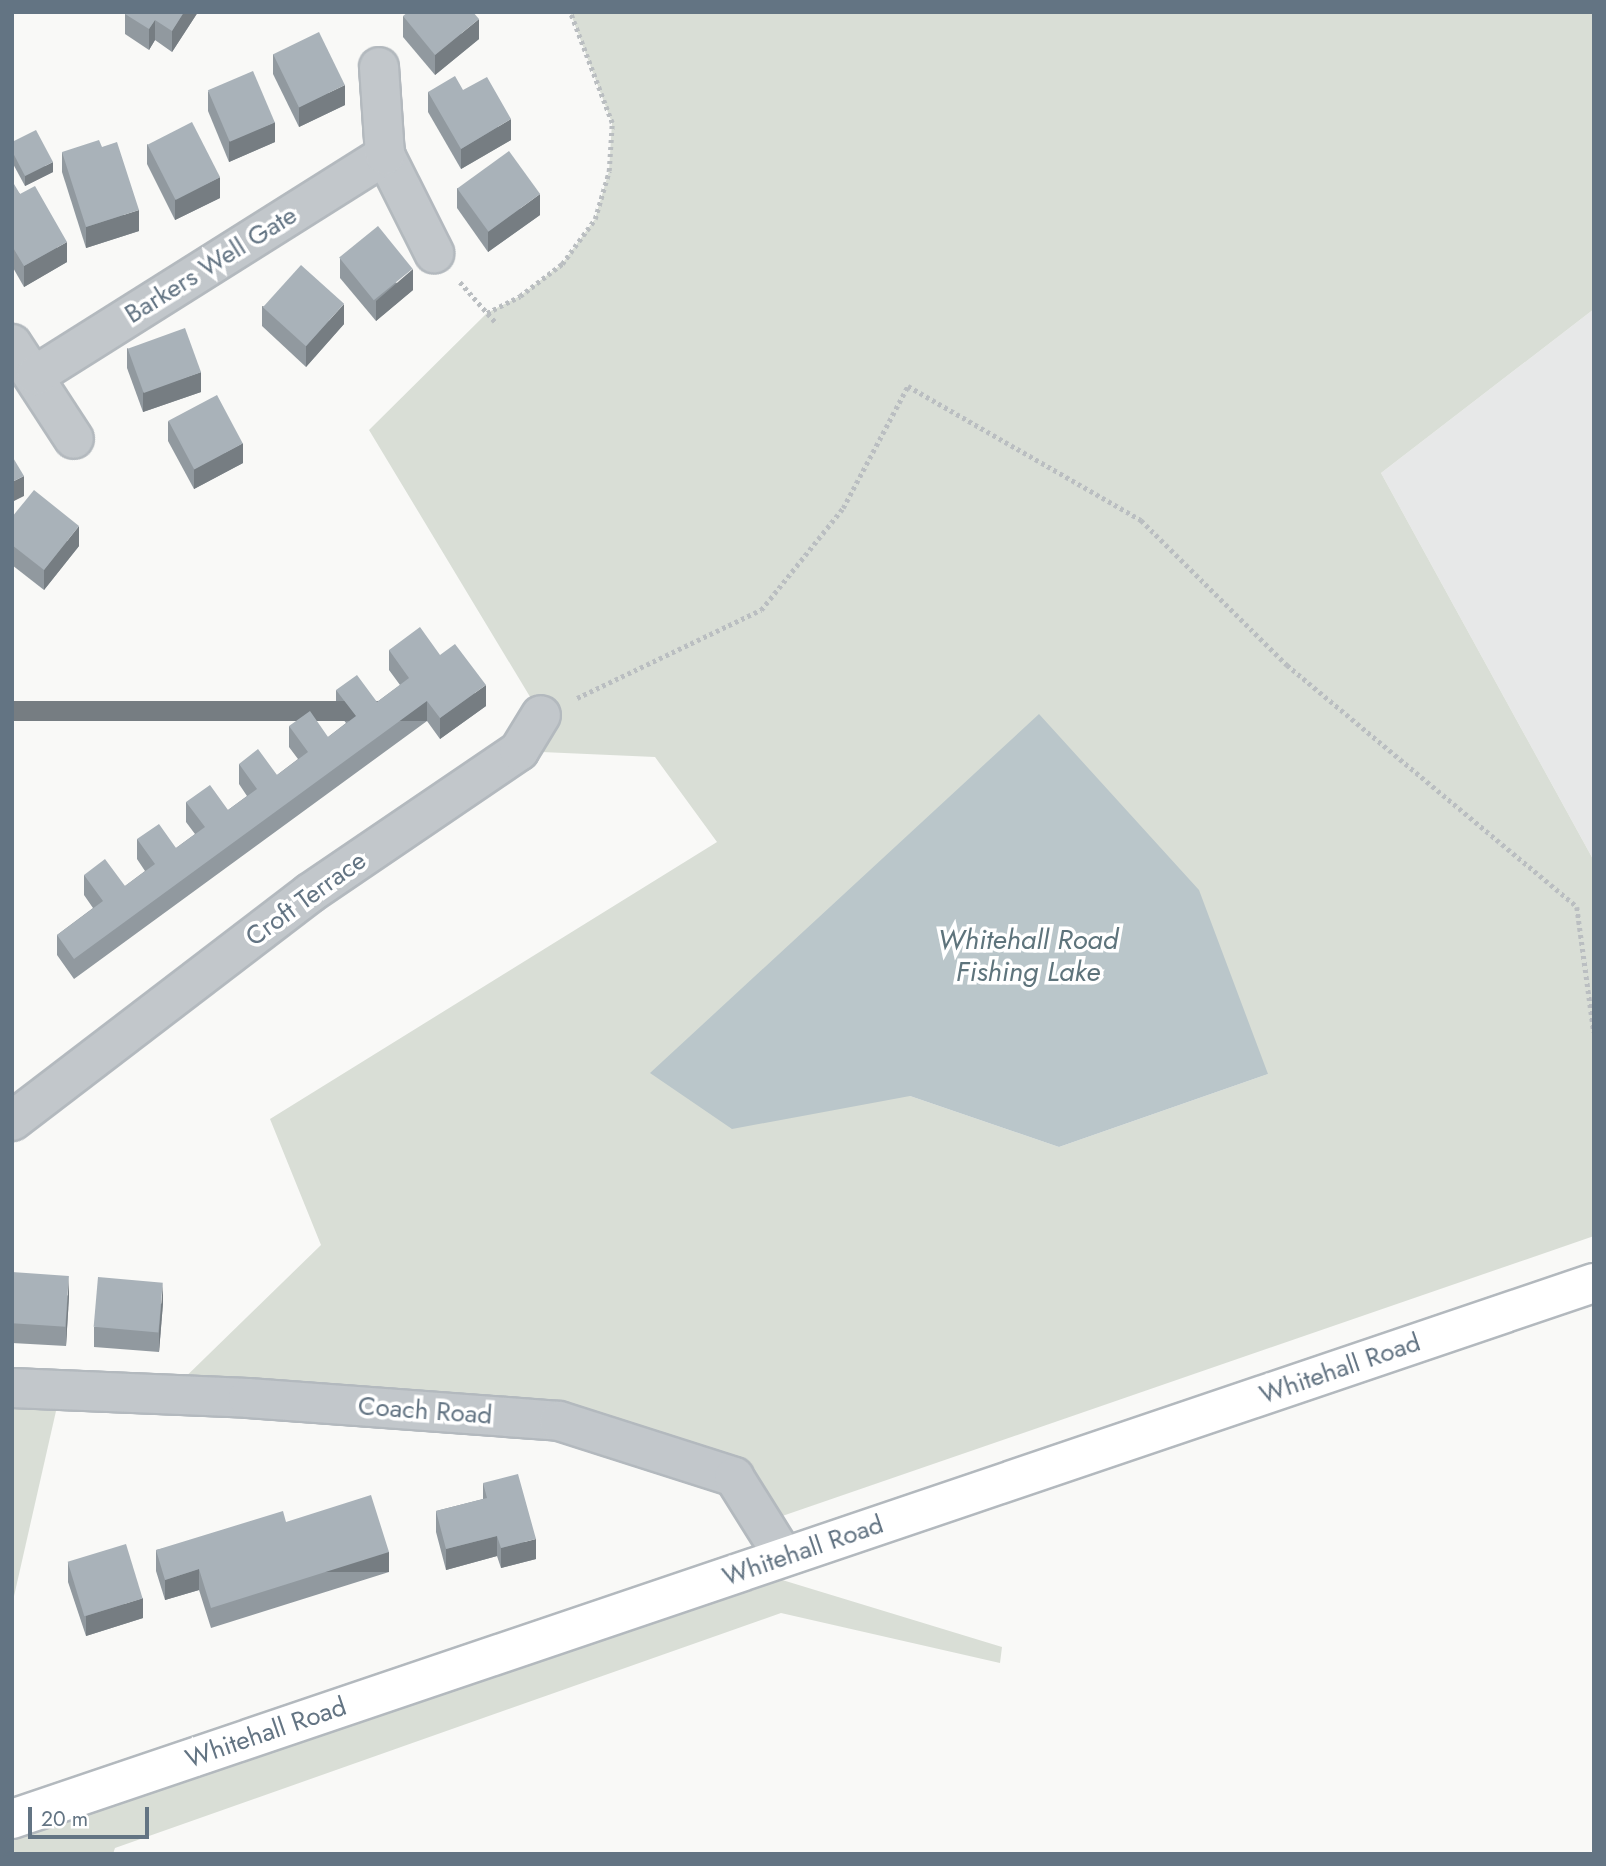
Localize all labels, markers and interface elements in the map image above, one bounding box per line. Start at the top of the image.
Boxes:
street label: Barkers Well Gate [119,200,303,330]
street label: Croft Terrace [240,845,372,953]
water label: Whitehall Road Fishing Lake [938,923,1118,989]
street label: Whitehall Road [1256,1327,1424,1411]
street label: Coach Road [357,1391,493,1431]
street label: Whitehall Road [719,1509,887,1593]
street label: Whitehall Road [182,1691,350,1775]
scale bar [32,1792,152,1836]
text: 20 m [41,1804,88,1834]

